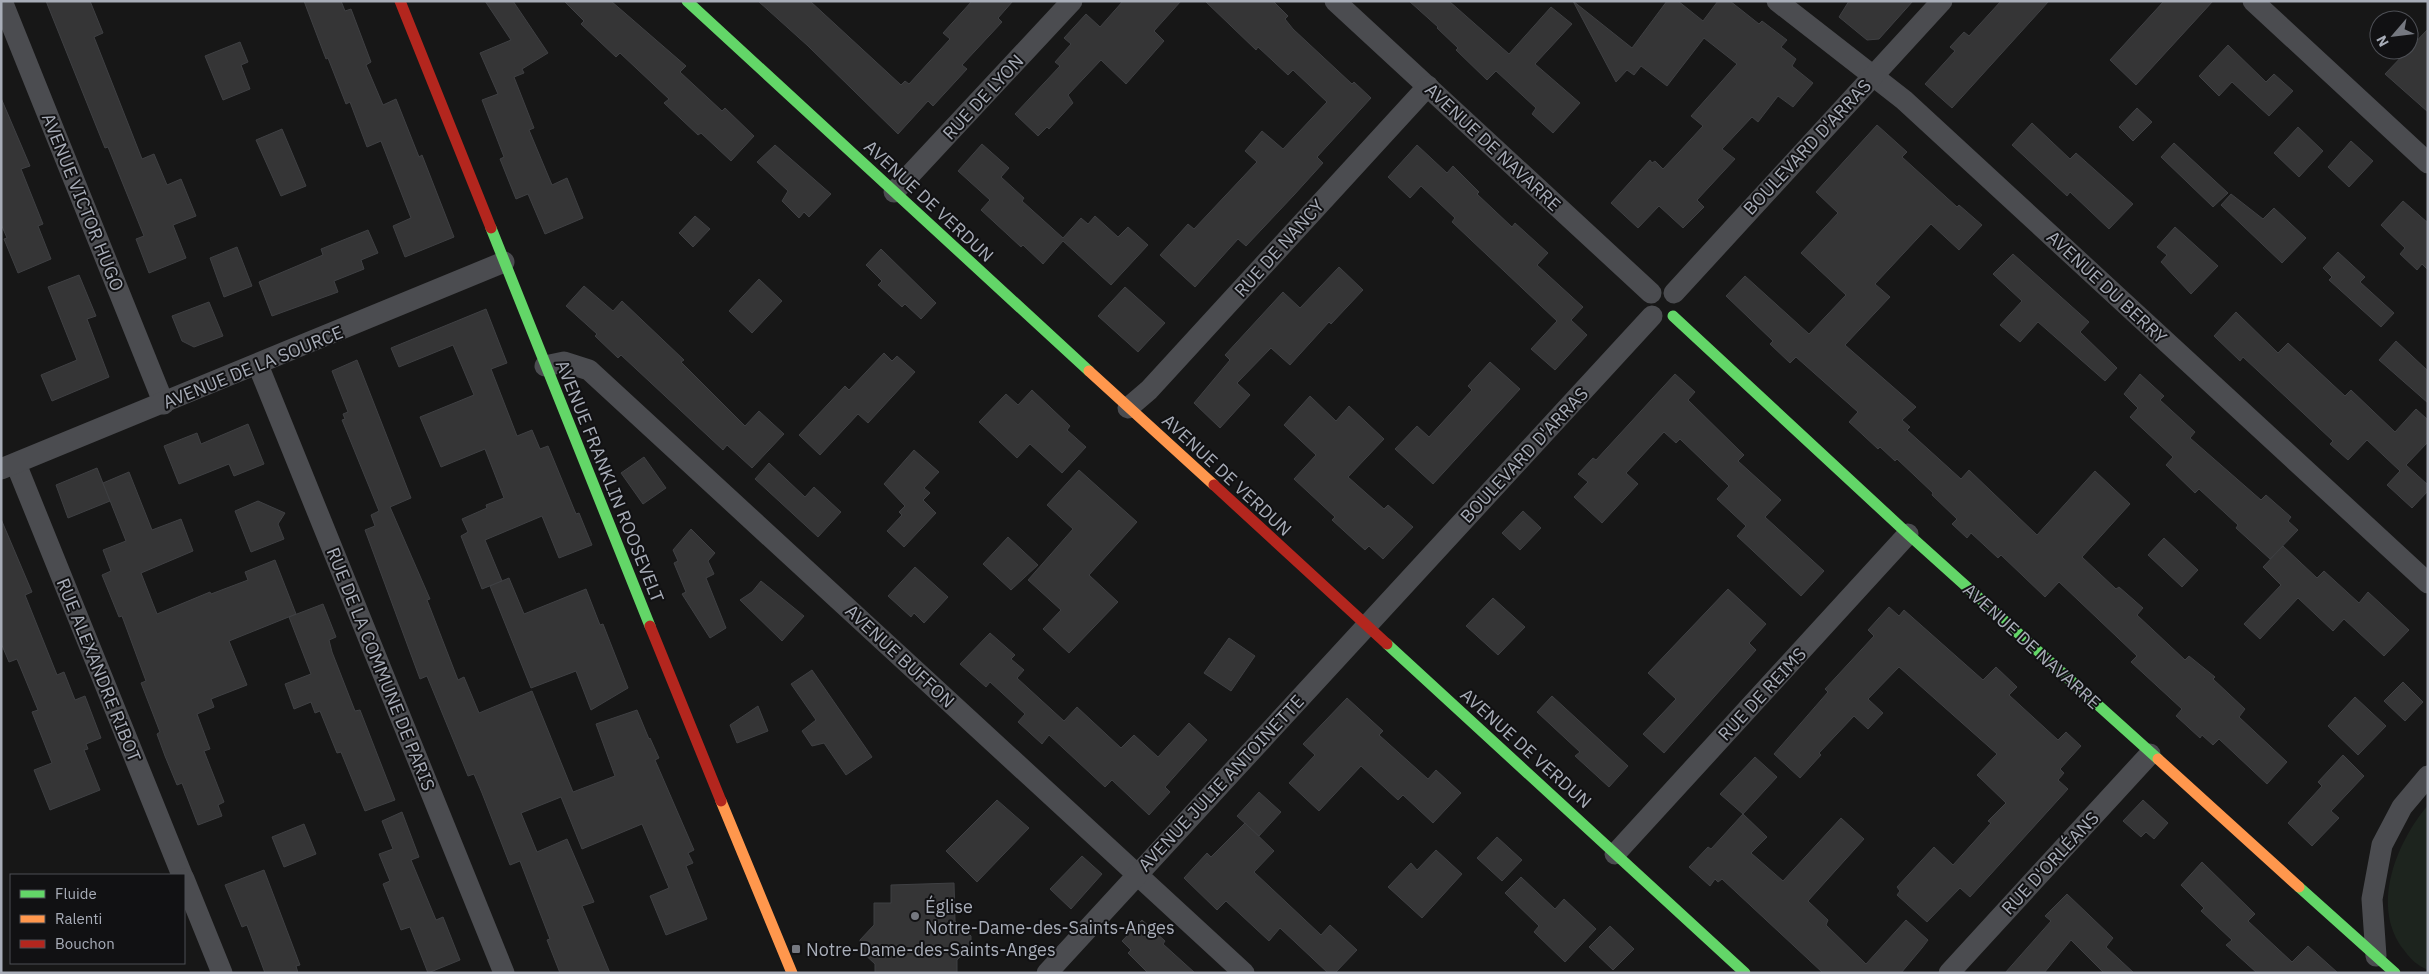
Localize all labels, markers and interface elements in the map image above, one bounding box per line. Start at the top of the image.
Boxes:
north arrow [2369,10,2419,60]
text: N [2372,32,2393,50]
street label: RUE DE LYON [938,50,1028,144]
street label: BOULEVARD D'ARRAS [1738,74,1876,220]
street label: AVENUE DE NAVARRE [1420,78,1566,216]
street label: AVENUE VICTOR HUGO [37,110,129,294]
street label: AVENUE DE VERDUN [859,135,999,267]
street label: RUE DE NANCY [1229,194,1329,302]
street label: AVENUE DU BERRY [2042,225,2172,349]
street label: AVENUE DE LA SOURCE [160,320,346,414]
street label: AVENUE FRANKLIN ROOSEVELT [551,356,669,606]
street label: BOULEVARD D'ARRAS [1455,382,1593,528]
street label: AVENUE DE VERDUN [1157,409,1297,541]
street label: RUE DE LA COMMUNE DE PARIS [322,544,440,794]
street label: RUE ALEXANDRE RIBOT [52,575,146,765]
street label: AVENUE DE NAVARRE [1958,578,2106,714]
street label: AVENUE BUFFON [841,599,959,713]
street label: RUE DE REIMS [1713,643,1811,745]
street label: AVENUE DE VERDUN [1456,683,1596,813]
street label: AVENUE JULIE ANTOINETTE [1133,690,1309,876]
street label: RUE D'ORLÉANS [1996,807,2104,919]
legend [10,874,185,964]
text: Fluide [55,884,97,903]
place label: Église Notre-Dame-des-Saints-Anges [925,895,1175,939]
text: Ralenti [55,909,102,928]
marker: Église Notre-Dame-des-Saints-Anges [909,910,921,922]
text: Bouchon [55,934,115,953]
place label: Notre-Dame-des-Saints-Anges [806,938,1056,961]
marker: Notre-Dame-des-Saints-Anges [790,943,802,955]

